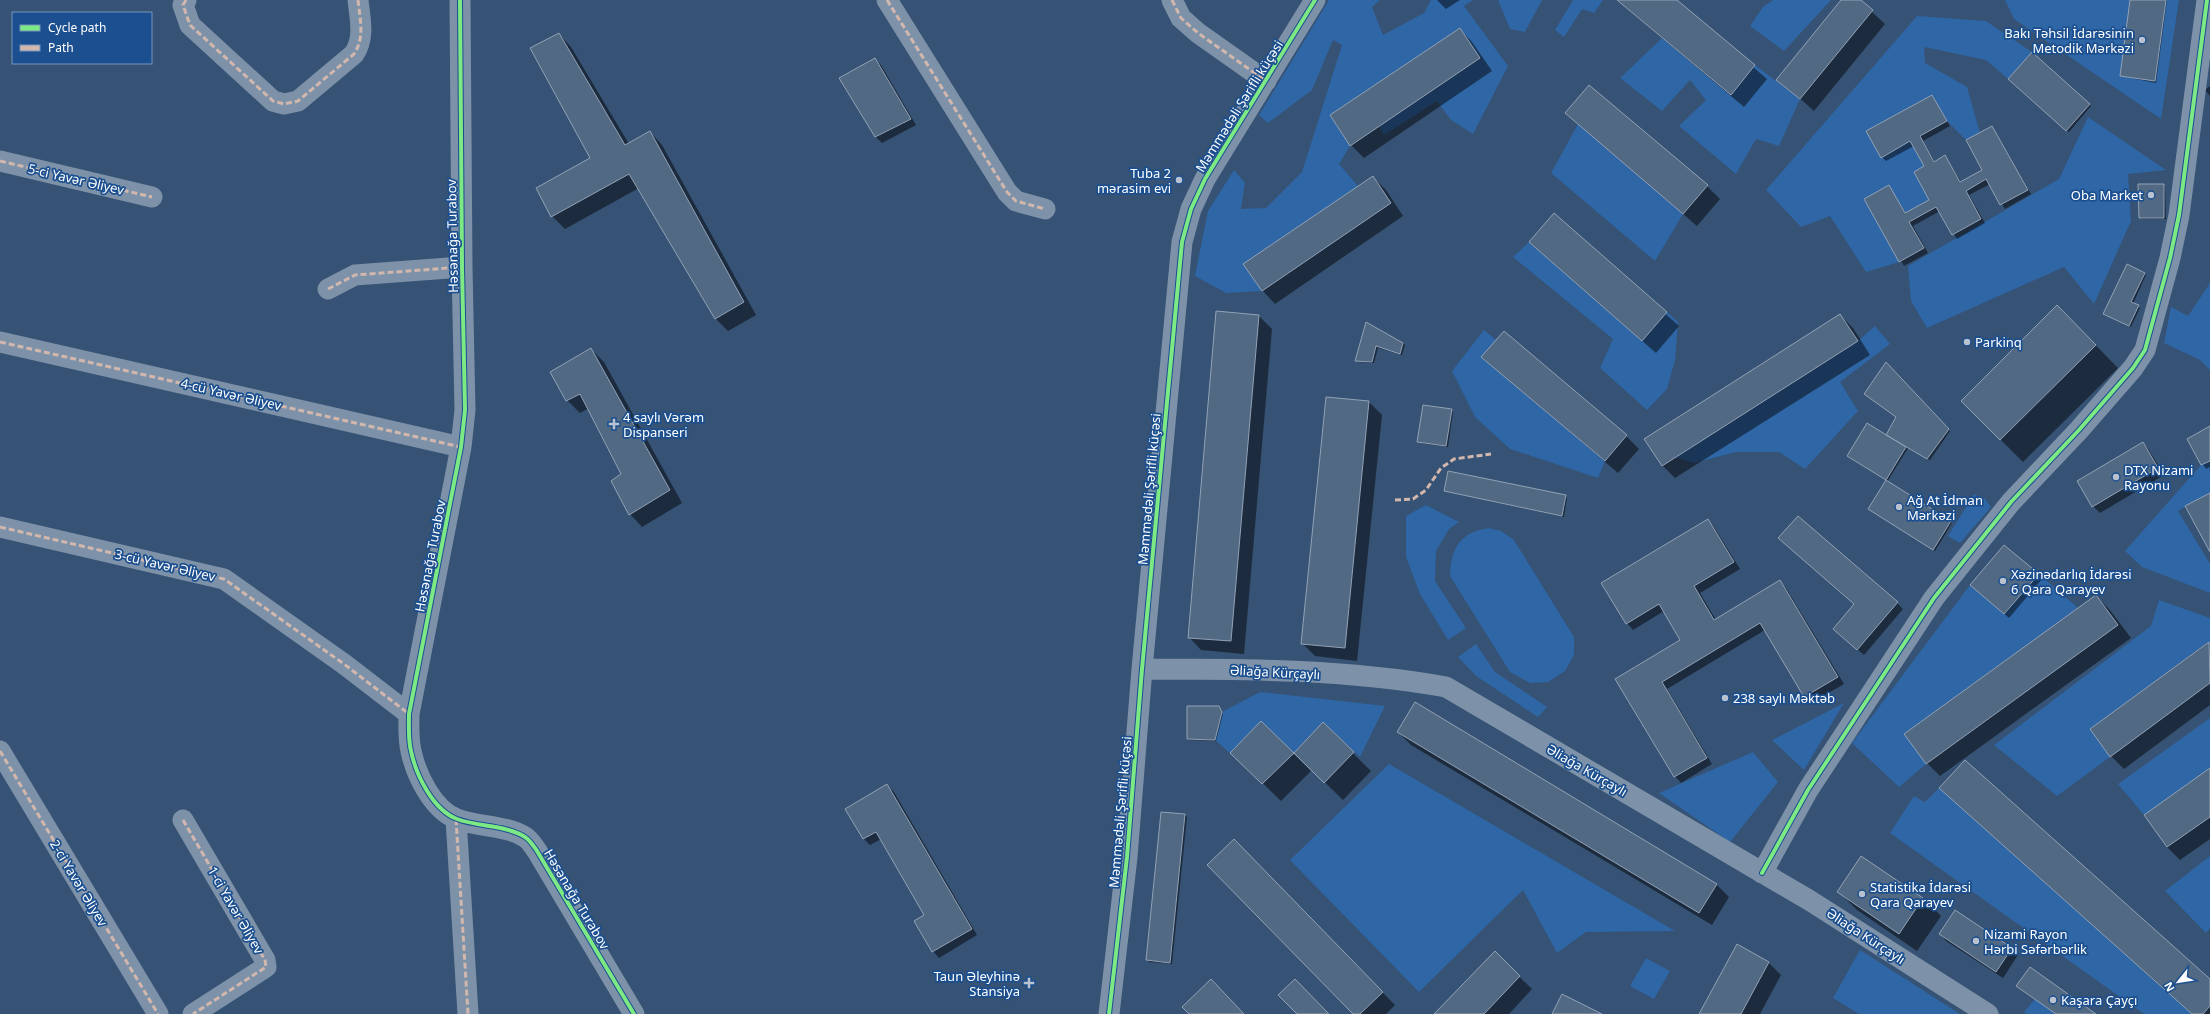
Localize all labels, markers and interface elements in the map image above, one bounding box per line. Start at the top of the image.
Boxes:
legend [12,12,152,64]
text: Cycle path [48,19,106,36]
place label: Bakı Təhsil İdarəsinin Metodik Mərkəzi [2004,24,2134,57]
marker: Bakı Təhsil İdarəsinin Metodik Mərkəzi [2137,35,2147,45]
street label: Məmmədəli Şərifli küçəsi [1191,37,1287,175]
text: Path [48,39,74,56]
street label: 5-ci Yavər Əliyev [26,159,126,199]
place label: Tuba 2 mərasim evi [1097,164,1171,197]
marker: Tuba 2 mərasim evi [1174,175,1184,185]
street label: Həsənağa Turabov [442,179,462,293]
place label: Oba Market [2071,186,2143,204]
marker: Oba Market [2146,190,2156,200]
place label: Parkinq [1975,333,2022,351]
marker: Parkinq [1962,337,1972,347]
street label: 4-cü Yavər Əliyev [179,374,283,414]
place label: 4 saylı Vərəm Dispanseri [623,408,704,441]
street label: Məmmədəli Şərifli küçəsi [1133,412,1165,566]
marker: 4 saylı Vərəm Dispanseri [608,418,620,430]
place label: DTX Nizami Rayonu [2124,461,2193,494]
marker: DTX Nizami Rayonu [2111,472,2121,482]
place label: Ağ At İdman Mərkəzi [1907,491,1983,524]
street label: Həsənağa Turabov [410,498,450,614]
marker: Ağ At İdman Mərkəzi [1894,502,1904,512]
street label: 3-cü Yavər Əliyev [113,545,217,585]
place label: Xəzinədarlıq İdarəsi 6 Qara Qarayev [2011,565,2132,598]
marker: Xəzinədarlıq İdarəsi 6 Qara Qarayev [1998,576,2008,586]
street label: Əliağa Kürçaylı [1229,661,1321,683]
place label: 238 saylı Məktəb [1733,689,1835,707]
marker: 238 saylı Məktəb [1720,693,1730,703]
street label: Məmmədəli Şərifli küçəsi [1104,735,1136,889]
street label: Əliağa Kürçaylı [1543,740,1631,800]
street label: 2-ci Yavər Əliyev [46,836,112,930]
street label: Həsənağa Turabov [540,846,614,953]
street label: 1-ci Yavər Əliyev [204,863,268,957]
place label: Statistika İdarəsi Qara Qarayev [1870,878,1971,911]
marker: Statistika İdarəsi Qara Qarayev [1857,889,1867,899]
street label: Əliağa Kürçaylı [1823,904,1909,968]
place label: Nizami Rayon Hərbi Səfərbərlik [1984,925,2087,958]
marker: Nizami Rayon Hərbi Səfərbərlik [1971,936,1981,946]
north arrow [2158,962,2198,1002]
place label: Taun Əleyhinə Stansiya [934,967,1020,1000]
marker: Taun Əleyhinə Stansiya [1023,977,1035,989]
text: N [2160,980,2178,995]
place label: Kaşara Çayçı [2061,991,2137,1009]
marker: Kaşara Çayçı [2048,995,2058,1005]

